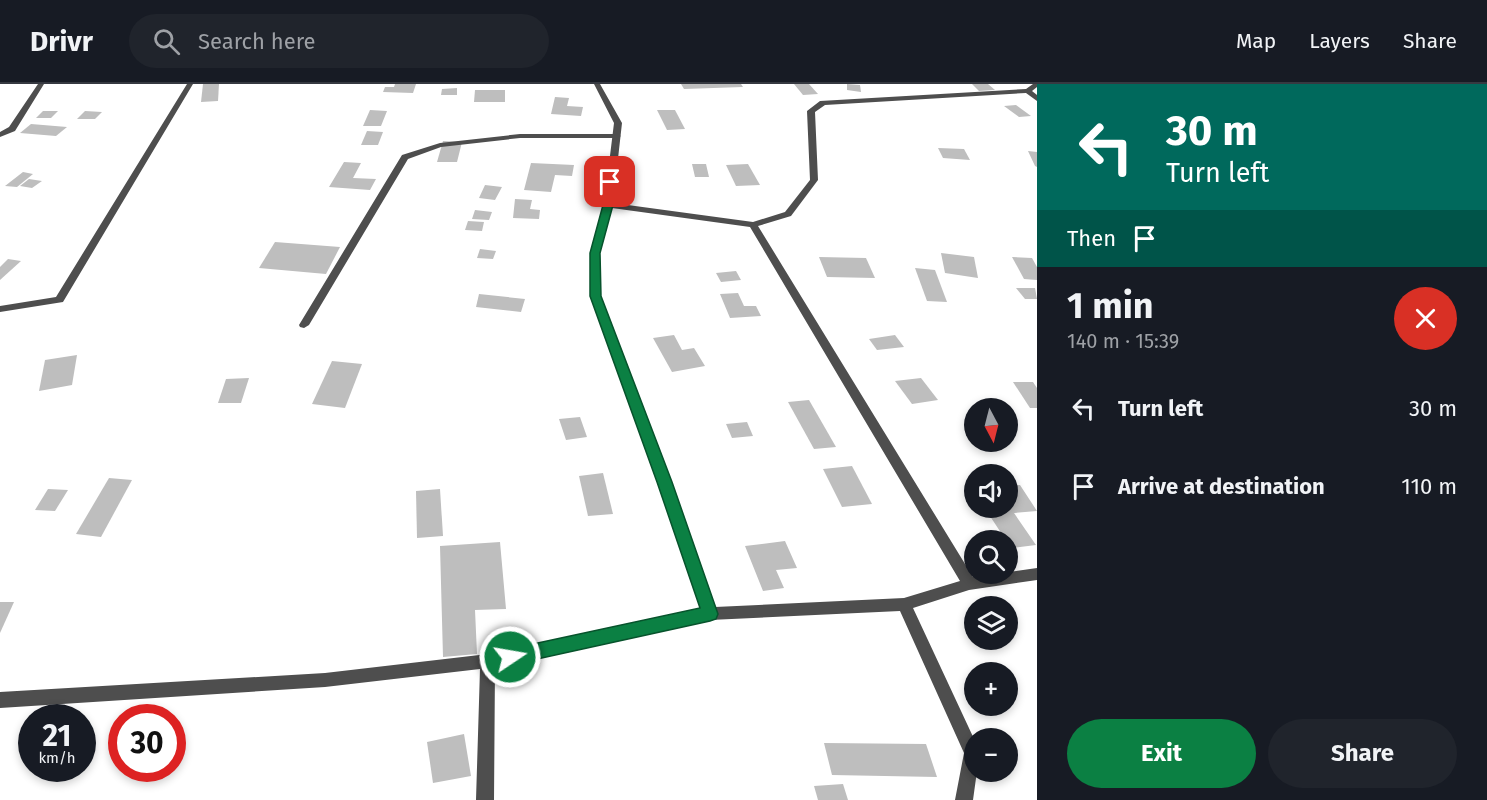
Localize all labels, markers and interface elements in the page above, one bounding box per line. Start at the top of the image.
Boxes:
search box [129,14,549,68]
text: Drivr [30,25,93,58]
icon: search [150,25,183,58]
text: Search here [198,28,315,55]
text: Map [1236,28,1276,54]
text: Layers [1309,28,1370,54]
text: Share [1403,28,1457,54]
text: 30 m [1166,106,1258,156]
icon: left [1067,108,1145,186]
pin [584,156,635,207]
text: Turn left [1166,157,1269,189]
icon: arrive [593,165,626,198]
icon: arrive [1128,222,1161,255]
text: Then [1067,225,1116,252]
text: 1 min [1067,284,1154,328]
button: close [1394,287,1457,350]
text: 140 m · 15:39 [1067,329,1179,353]
icon: left [1067,392,1100,425]
text: Turn left [1118,395,1203,422]
text: 30 m [1409,395,1457,422]
north arrow [964,398,1018,452]
map controls [964,398,1018,782]
button: sound [964,464,1018,518]
icon: arrive [1067,470,1100,503]
text: Arrive at destination [1118,473,1325,500]
text: 110 m [1401,473,1457,500]
button: search [964,530,1018,584]
button: layers [964,596,1018,650]
position arrow [478,625,542,689]
button: + [964,662,1018,716]
speed limit sign: 30 [108,704,186,782]
text: 21 [43,718,71,754]
button: Exit [1067,719,1256,788]
button: Share [1268,719,1457,788]
button: − [964,728,1018,782]
text: km/h [38,749,76,767]

